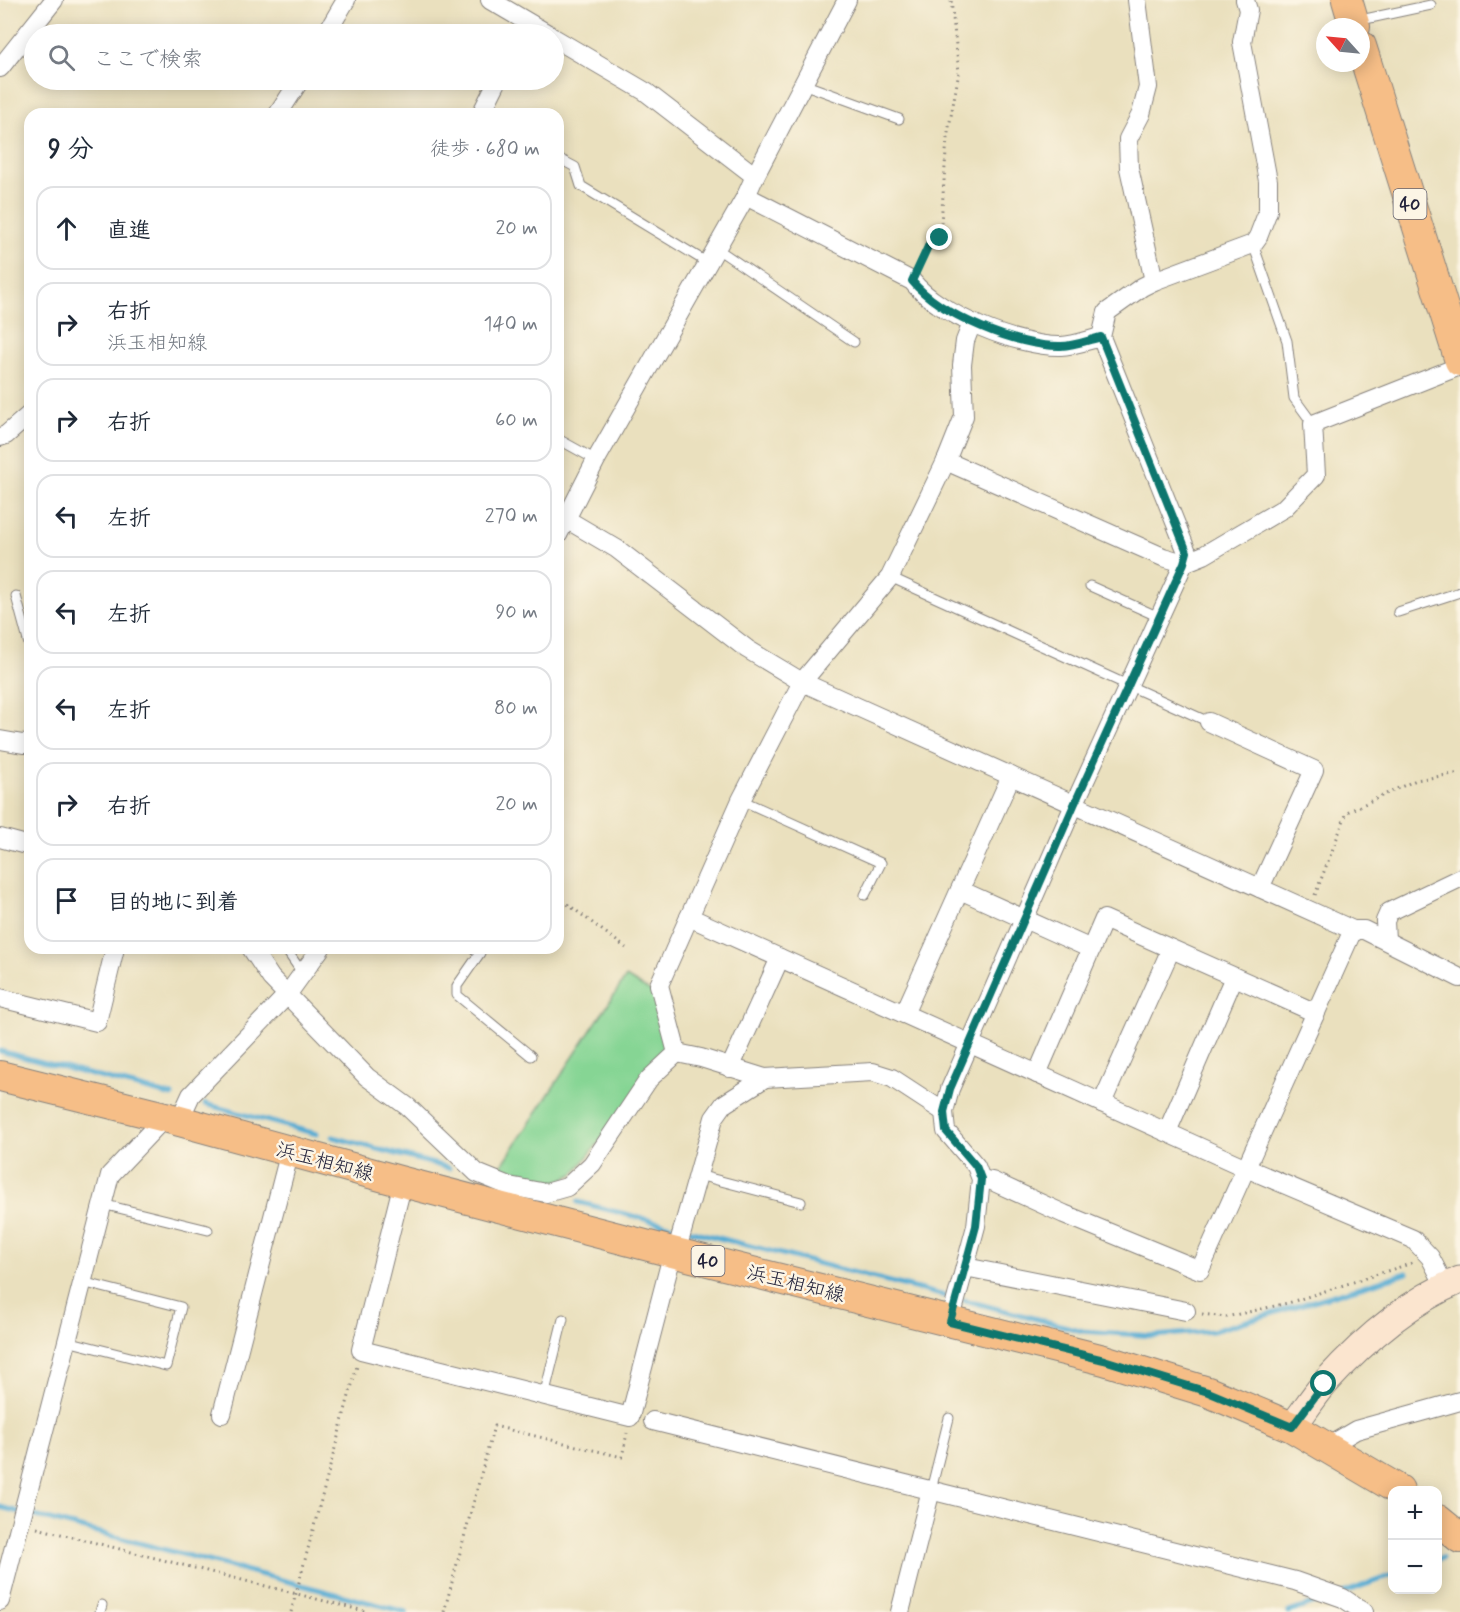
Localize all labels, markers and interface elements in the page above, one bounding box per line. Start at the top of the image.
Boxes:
north arrow [1316,18,1370,72]
search box [24,24,564,90]
icon: search [45,41,78,74]
text: ここで検索 [93,46,203,74]
text: 9 分 [48,133,94,167]
text: 徒歩 · 680 m [430,136,540,163]
road number: 40 [1394,189,1426,219]
icon: ahead [50,212,83,245]
text: 20 m [495,215,538,242]
text: 直進 [107,217,151,245]
route end [926,224,952,250]
text: 右折 [107,298,151,326]
icon: right [50,308,83,341]
text: 140 m [484,311,538,338]
text: 浜玉相知線 [107,330,207,357]
icon: right [50,404,83,437]
text: 60 m [495,407,538,434]
text: 右折 [107,409,151,437]
icon: left [50,500,83,533]
text: 270 m [485,503,538,530]
text: 左折 [107,505,151,533]
icon: left [50,596,83,629]
text: 90 m [495,599,538,626]
text: 左折 [107,601,151,629]
icon: left [50,692,83,725]
text: 80 m [494,695,538,722]
text: 左折 [107,697,151,725]
icon: right [50,788,83,821]
text: 20 m [495,791,538,818]
text: 右折 [107,793,151,821]
icon: arrive [50,884,83,917]
text: 目的地に到着 [107,889,239,917]
street label: 浜玉相知線 [273,1136,376,1188]
road number: 40 [692,1246,724,1276]
street label: 浜玉相知線 [744,1259,847,1310]
route start [1310,1370,1336,1396]
map controls [1388,1486,1442,1594]
button: + [1388,1486,1442,1540]
button: − [1388,1540,1442,1594]

